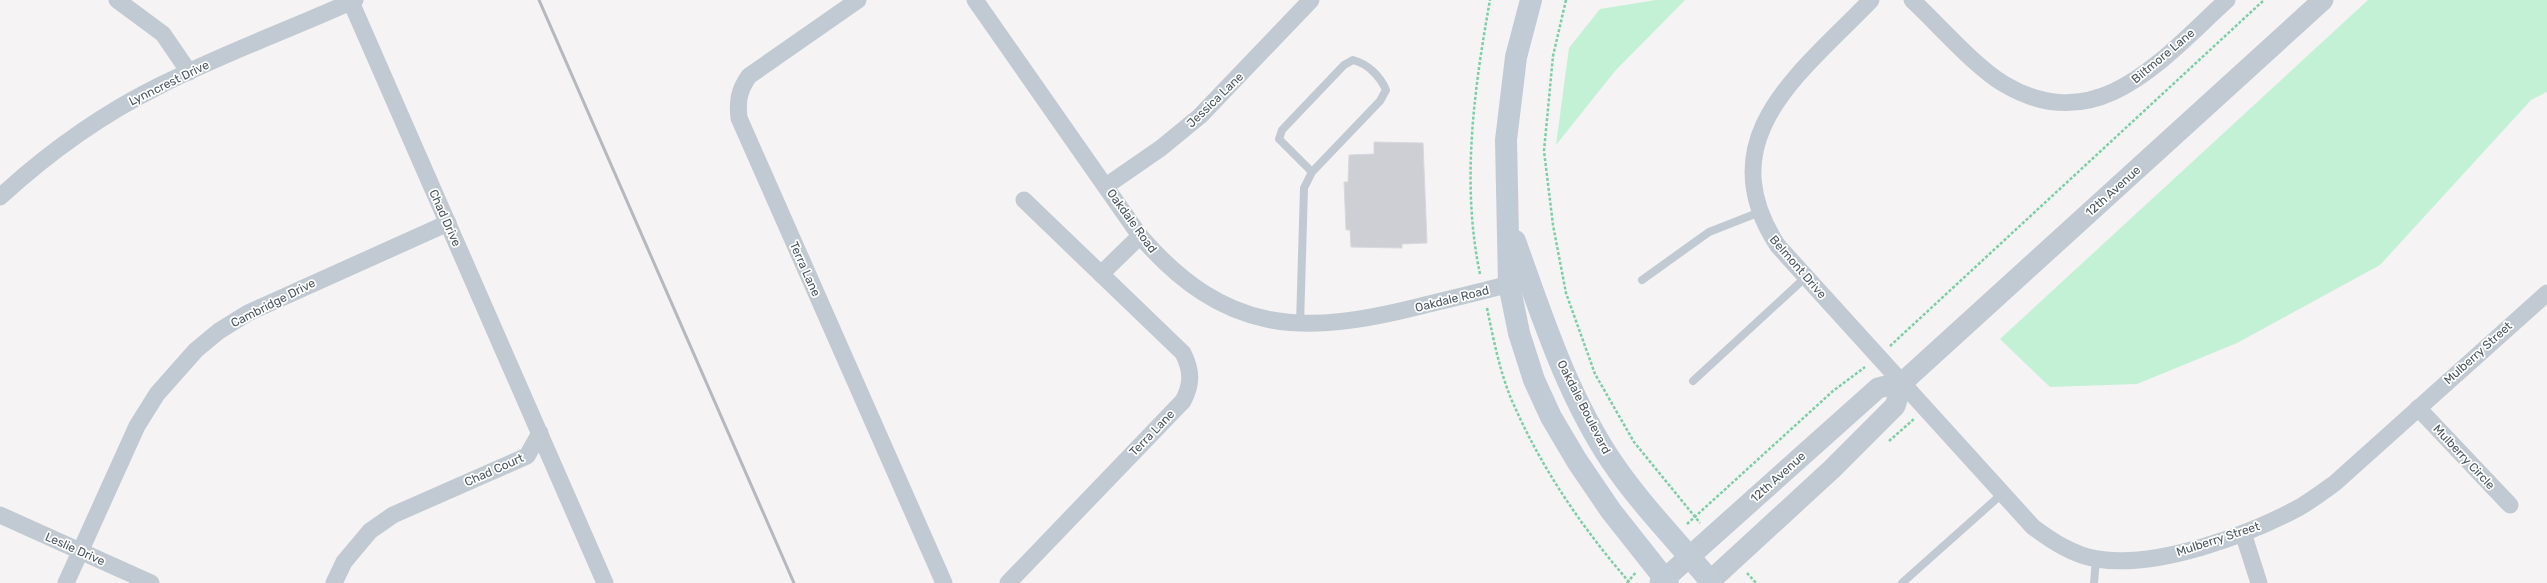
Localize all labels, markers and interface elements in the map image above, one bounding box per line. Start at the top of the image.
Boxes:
street label: Biltmore Lane [2129,26,2197,86]
street label: Lynncrest Drive [127,57,211,108]
street label: Jessica Lane [1184,69,1246,130]
street label: 12th Avenue [2083,163,2143,219]
street label: Oakdale Road [1104,186,1160,256]
street label: Chad Drive [426,187,464,249]
street label: Belmont Drive [1767,233,1829,302]
street label: Terra Lane [787,239,823,299]
street label: Cambridge Drive [229,276,318,330]
street label: Oakdale Road [1414,283,1490,315]
street label: Mulberry Street [2441,319,2515,387]
street label: Oakdale Boulevard [1554,358,1614,456]
street label: Terra Lane [1127,407,1178,459]
street label: Mulberry Circle [2430,422,2498,493]
street label: 12th Avenue [1748,449,1808,505]
street label: Chad Court [462,451,526,489]
street label: Mulberry Street [2175,519,2262,559]
street label: Leslie Drive [43,530,107,568]

